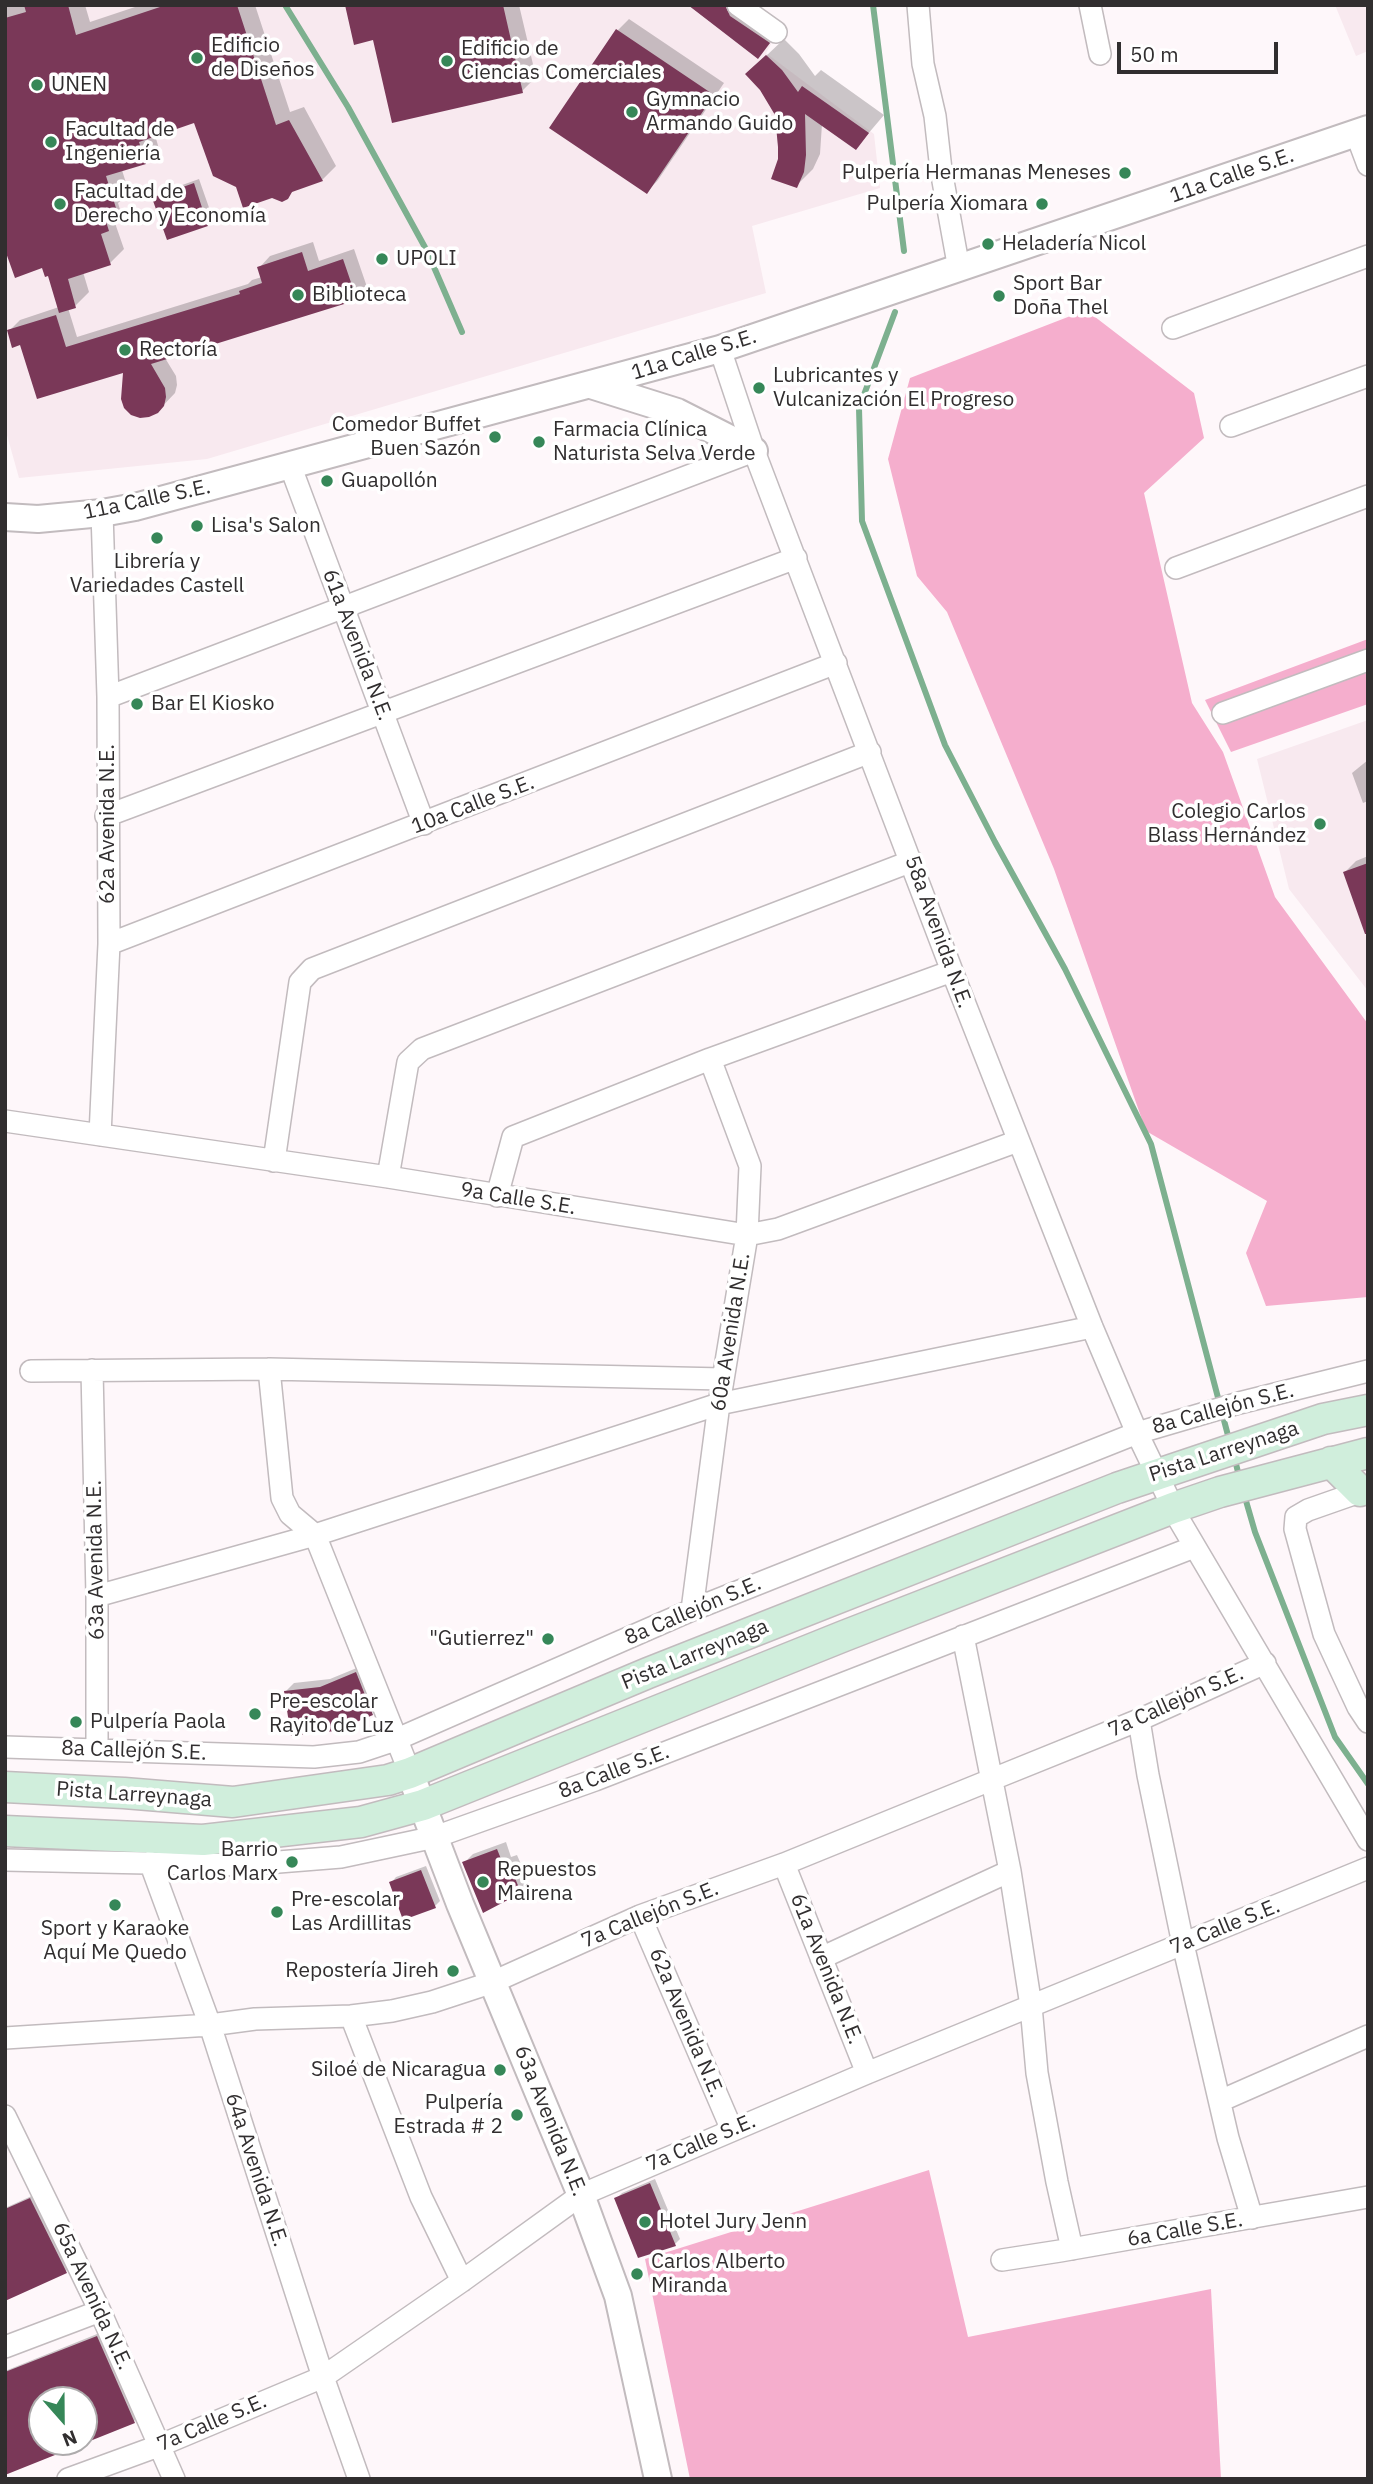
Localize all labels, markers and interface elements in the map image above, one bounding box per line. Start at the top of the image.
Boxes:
scale bar [1121,28,1282,72]
place label: Edificio de Diseños [211,33,315,83]
place label: Edificio de Ciencias Comerciales [461,36,662,86]
text: 50 m [1130,40,1179,68]
marker: Edificio de Diseños [189,50,205,66]
marker: Edificio de Ciencias Comerciales [439,53,455,69]
place label: UNEN [51,72,107,98]
marker: UNEN [29,77,45,93]
place label: Gymnacio Armando Guido [646,87,793,137]
marker: Gymnacio Armando Guido [624,104,640,120]
place label: Facultad de Ingeniería [65,117,175,167]
marker: Facultad de Ingeniería [43,134,59,150]
street label: 11a Calle S.E. [1167,143,1297,209]
place label: Pulpería Hermanas Meneses [842,160,1111,186]
marker: Pulpería Hermanas Meneses [1117,165,1133,181]
place label: Facultad de Derecho y Economía [74,179,266,229]
place label: Pulpería Xiomara [867,191,1028,217]
marker: Facultad de Derecho y Economía [52,196,68,212]
marker: Pulpería Xiomara [1034,196,1050,212]
place label: Heladería Nicol [1002,231,1146,257]
marker: Heladería Nicol [980,236,996,252]
place label: UPOLI [396,246,457,272]
marker: UPOLI [374,251,390,267]
place label: Sport Bar Doña Thel [1013,271,1108,321]
place label: Biblioteca [312,282,406,308]
marker: Biblioteca [290,287,306,303]
marker: Sport Bar Doña Thel [991,288,1007,304]
street label: 11a Calle S.E. [628,324,760,386]
place label: Rectoría [139,337,217,363]
marker: Rectoría [117,342,133,358]
place label: Lubricantes y Vulcanización El Progreso [773,363,1014,413]
marker: Lubricantes y Vulcanización El Progreso [751,380,767,396]
place label: Comedor Buffet Buen Sazón [332,412,481,462]
place label: Farmacia Clínica Naturista Selva Verde [553,417,755,467]
marker: Comedor Buffet Buen Sazón [487,429,503,445]
marker: Farmacia Clínica Naturista Selva Verde [531,434,547,450]
place label: Guapollón [341,468,438,494]
marker: Guapollón [319,473,335,489]
street label: 11a Calle S.E. [81,474,213,526]
place label: Lisa's Salon [211,513,321,539]
marker: Lisa's Salon [189,518,205,534]
marker: Librería y Variedades Castell [149,530,165,546]
place label: Librería y Variedades Castell [70,549,244,599]
street label: 61a Avenida N.E. [317,566,397,724]
place label: Bar El Kiosko [151,691,275,717]
marker: Bar El Kiosko [129,696,145,712]
street label: 62a Avenida N.E. [95,744,121,904]
street label: 10a Calle S.E. [408,770,538,840]
place label: Colegio Carlos Blass Hernández [1148,799,1306,849]
marker: Colegio Carlos Blass Hernández [1312,816,1328,832]
street label: 58a Avenida N.E. [899,852,977,1012]
street label: 9a Calle S.E. [458,1177,578,1221]
street label: 60a Avenida N.E. [706,1251,756,1413]
street label: 8a Callejón S.E. [1149,1378,1297,1440]
street label: Pista Larreynaga [1146,1416,1302,1488]
street label: 63a Avenida N.E. [82,1480,110,1640]
street label: 8a Callejón S.E. [621,1571,765,1651]
street label: Pista Larreynaga [618,1614,772,1696]
place label: "Gutierrez" [429,1626,534,1652]
marker: "Gutierrez" [540,1631,556,1647]
street label: 7a Callejón S.E. [1104,1661,1248,1743]
place label: Pre-escolar Rayito de Luz [269,1689,394,1739]
marker: Pre-escolar Rayito de Luz [247,1706,263,1722]
place label: Pulpería Paola [90,1709,226,1735]
marker: Pulpería Paola [68,1714,84,1730]
street label: 8a Callejón S.E. [61,1736,207,1766]
street label: 8a Calle S.E. [555,1739,673,1805]
street label: Pista Larreynaga [55,1777,213,1813]
place label: Barrio Carlos Marx [167,1837,278,1887]
marker: Barrio Carlos Marx [284,1854,300,1870]
place label: Repuestos Mairena [497,1857,597,1907]
marker: Repuestos Mairena [475,1874,491,1890]
street label: 7a Callejón S.E. [578,1876,722,1954]
place label: Pre-escolar Las Ardillitas [291,1887,412,1937]
street label: 61a Avenida N.E. [784,1890,868,2048]
street label: 7a Calle S.E. [1166,1893,1284,1961]
marker: Sport y Karaoke Aquí Me Quedo [107,1897,123,1913]
marker: Pre-escolar Las Ardillitas [269,1904,285,1920]
place label: Sport y Karaoke Aquí Me Quedo [41,1916,189,1966]
street label: 62a Avenida N.E. [643,1944,729,2102]
place label: Repostería Jireh [285,1958,439,1984]
marker: Repostería Jireh [445,1963,461,1979]
street label: 63a Avenida N.E. [508,2042,592,2200]
place label: Siloé de Nicaragua [311,2057,486,2083]
marker: Siloé de Nicaragua [492,2062,508,2078]
street label: 64a Avenida N.E. [219,2090,293,2250]
place label: Pulpería Estrada # 2 [394,2090,503,2140]
marker: Pulpería Estrada # 2 [509,2107,525,2123]
street label: 7a Calle S.E. [642,2109,760,2177]
street label: 6a Calle S.E. [1125,2207,1245,2253]
place label: Hotel Jury Jenn [659,2209,807,2235]
marker: Hotel Jury Jenn [637,2214,653,2230]
street label: 65a Avenida N.E. [47,2218,137,2374]
place label: Carlos Alberto Miranda [651,2249,785,2299]
marker: Carlos Alberto Miranda [629,2266,645,2282]
north arrow [28,2386,98,2456]
street label: 7a Calle S.E. [153,2389,271,2457]
text: N [59,2425,81,2452]

